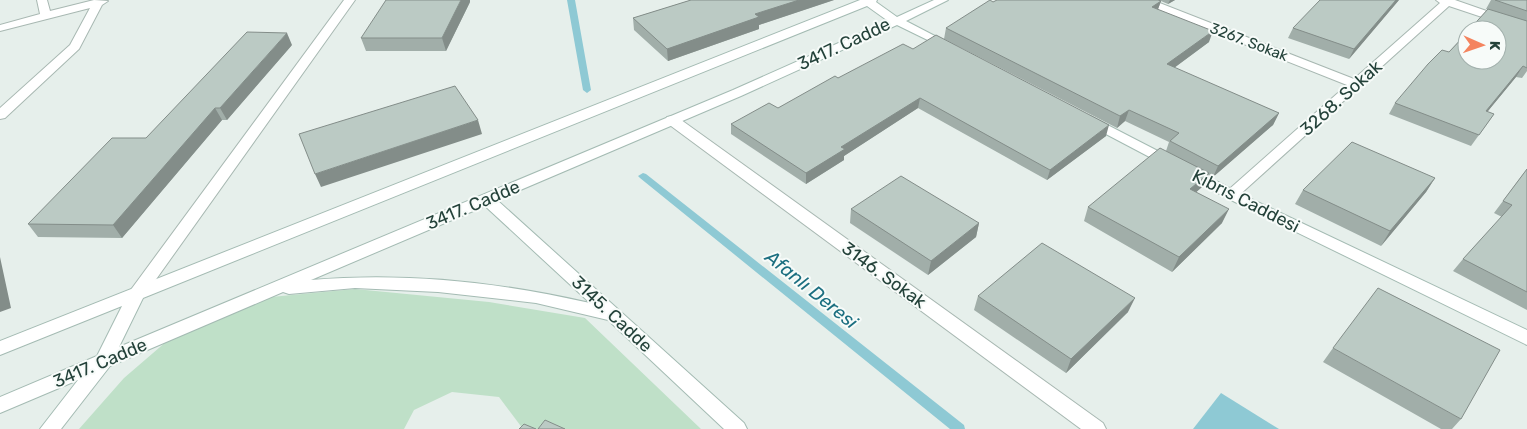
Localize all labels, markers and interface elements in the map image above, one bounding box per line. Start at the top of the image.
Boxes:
street label: 3417. Cadde [794,13,894,75]
street label: 3267. Sokak [1207,19,1291,65]
north arrow [1457,20,1507,70]
text: K [1486,40,1503,51]
street label: 3268. Sokak [1296,55,1387,140]
street label: Kıbrıs Caddesi [1189,164,1303,238]
street label: 3417. Cadde [423,175,523,235]
street label: 3146. Sokak [837,237,931,313]
water label: Afanlı Deresi [760,245,863,334]
street label: 3145. Cadde [567,271,657,357]
street label: 3417. Cadde [50,333,150,393]

